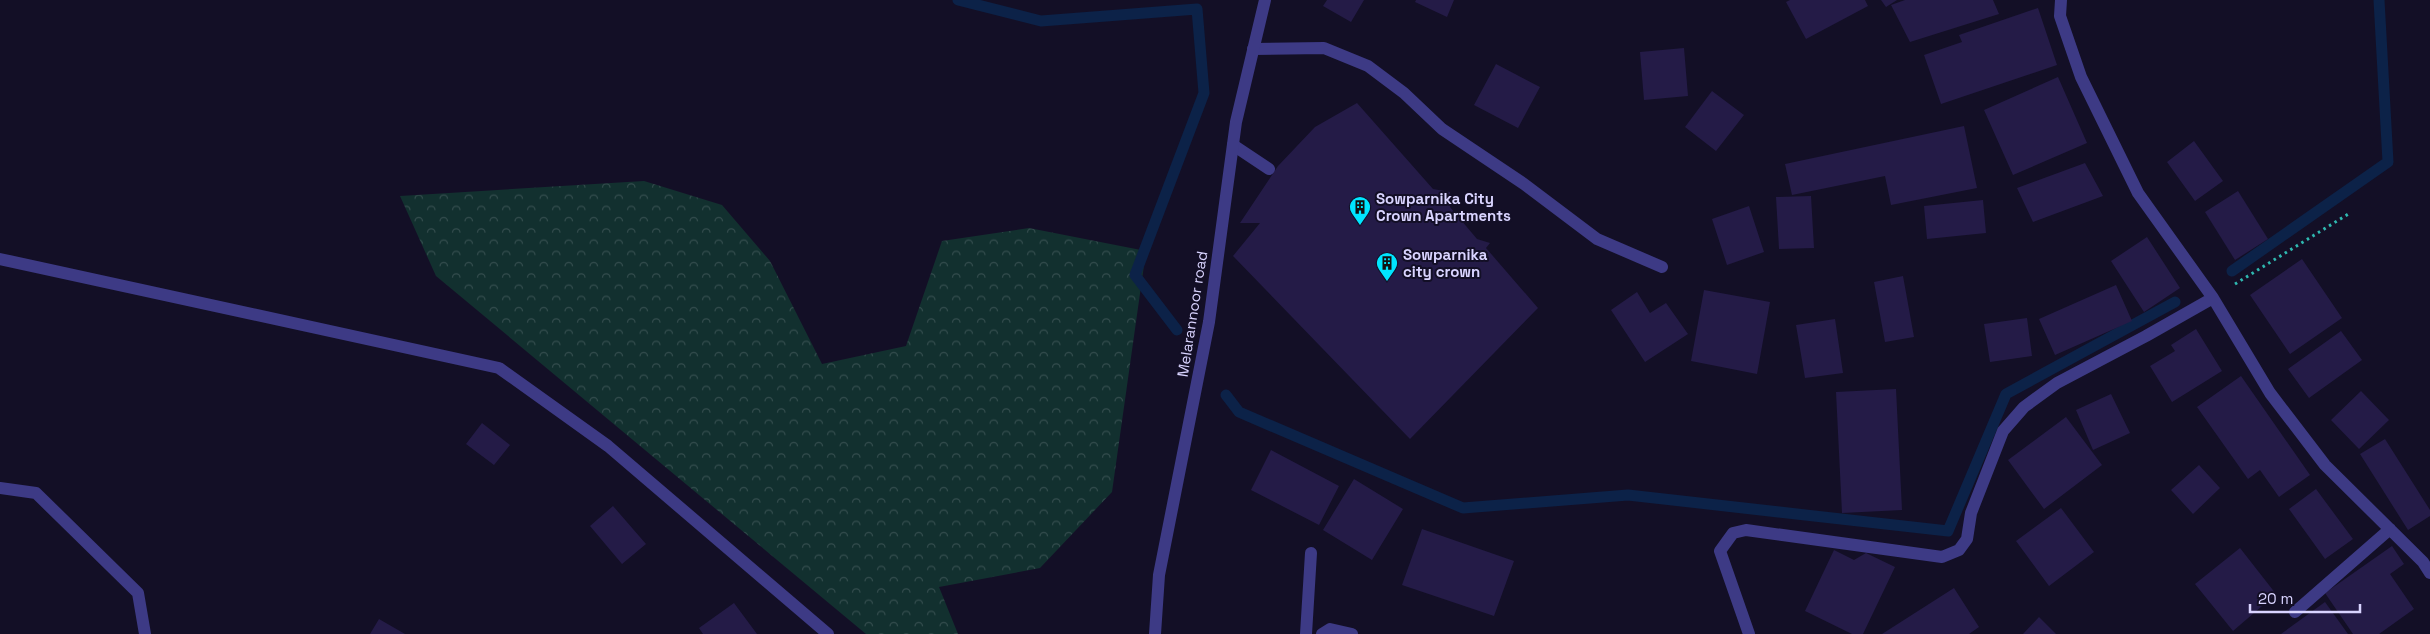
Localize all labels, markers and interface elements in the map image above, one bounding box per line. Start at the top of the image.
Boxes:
place label: Sowparnika City Crown Apartments [1376,189,1511,225]
building icon: Sowparnika City Crown Apartments [1348,195,1372,226]
place label: Sowparnika city crown [1403,245,1488,281]
street label: Melarannoor road [1173,250,1211,378]
building icon: Sowparnika city crown [1375,251,1399,282]
scale bar [2250,582,2360,614]
text: 20 m [2258,589,2293,608]

